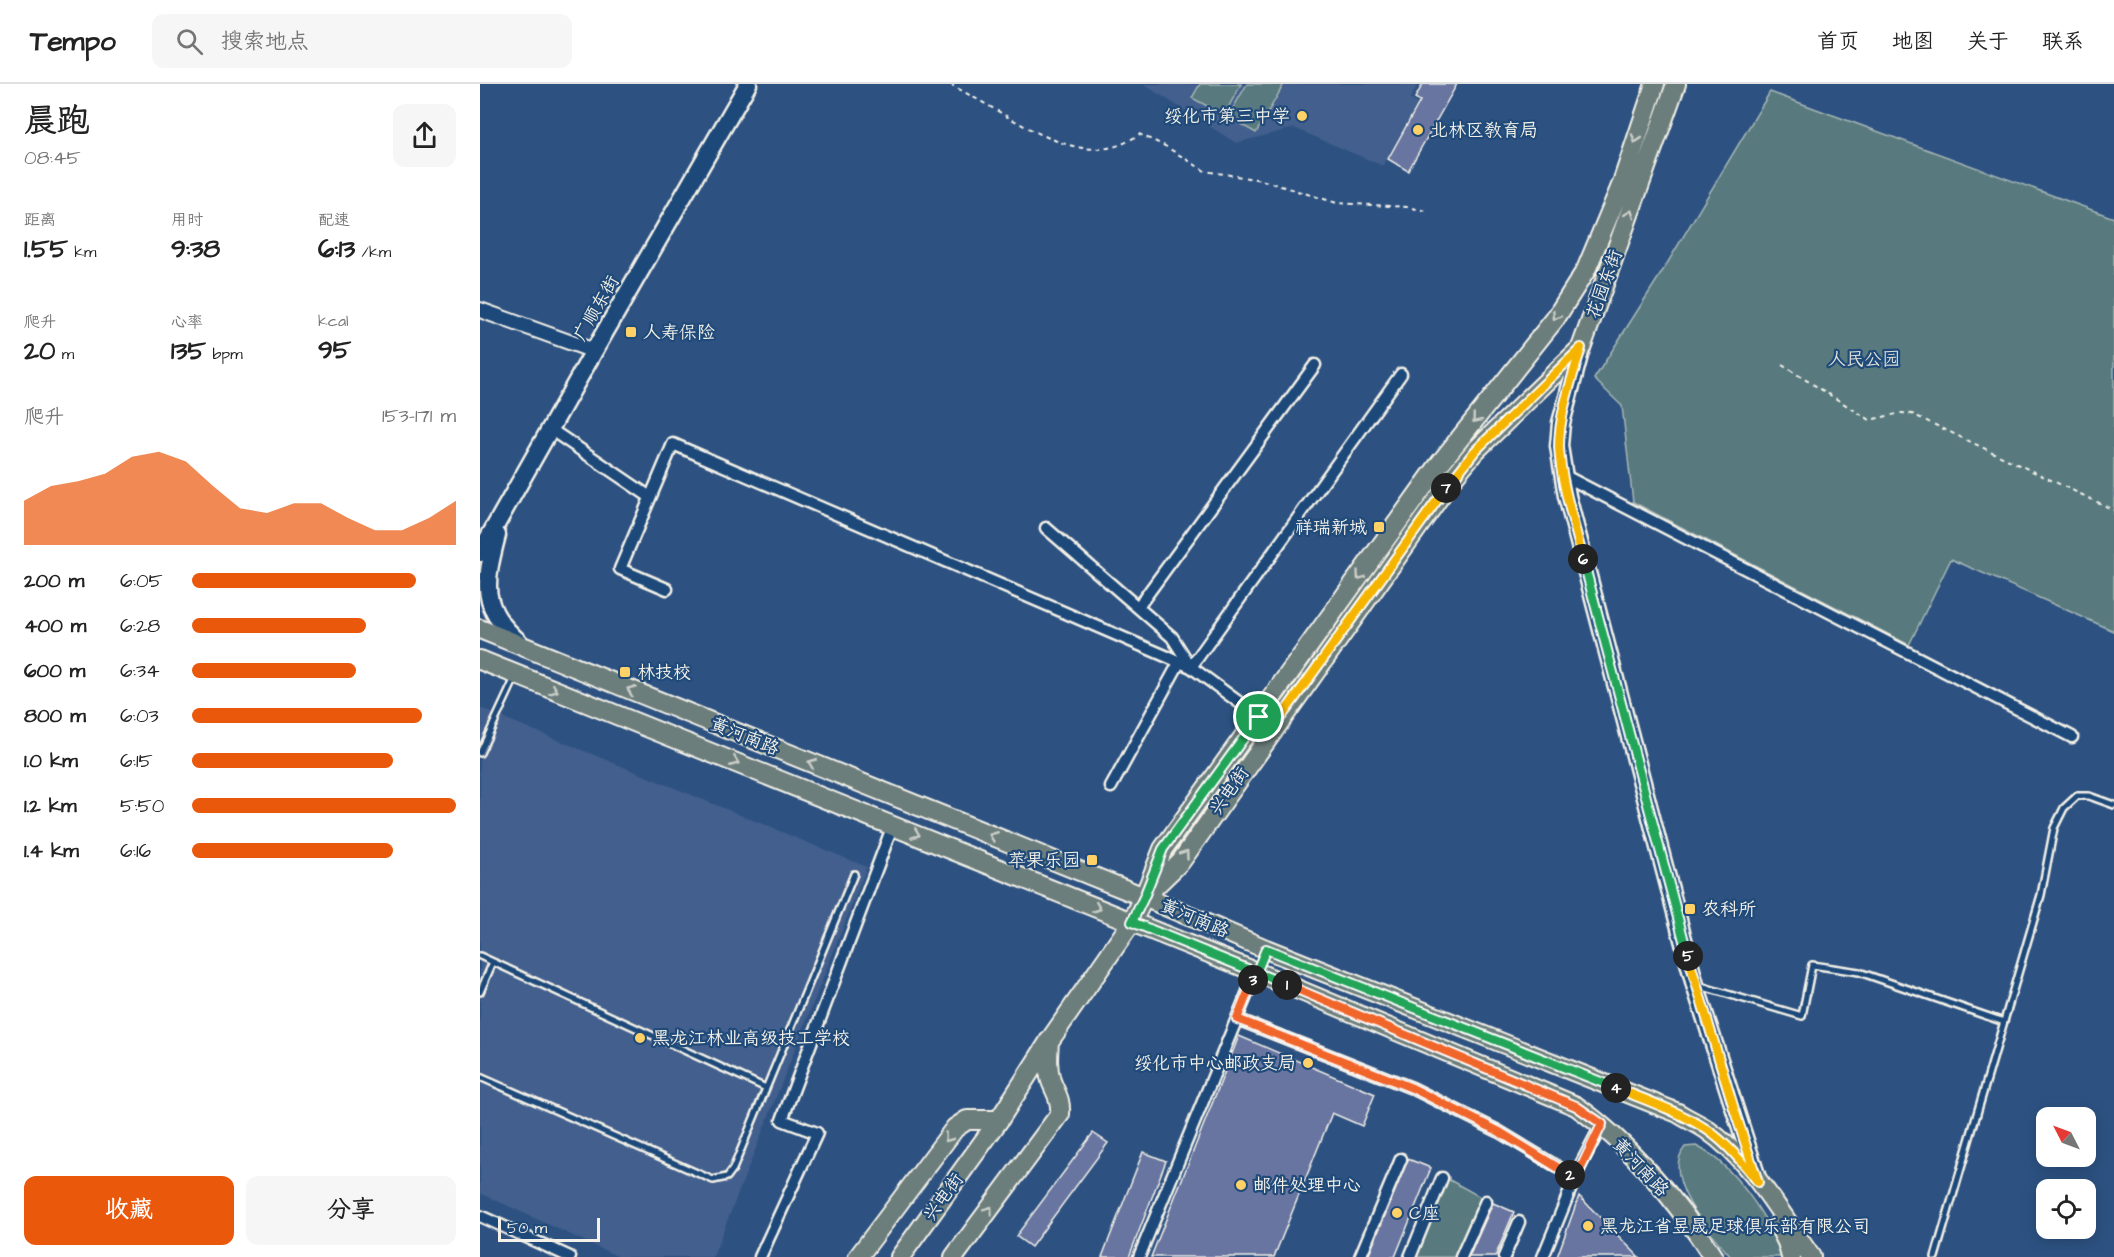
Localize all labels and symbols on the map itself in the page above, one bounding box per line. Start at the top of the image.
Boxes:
place label: 绥化市第三中学 [1164,104,1290,129]
marker: 绥化市第三中学 [1295,109,1309,123]
place label: 北林区教育局 [1430,118,1538,143]
marker: 北林区教育局 [1411,123,1425,137]
one-way arrow [1631,134,1644,144]
one-way arrow [1622,210,1635,220]
street label: 花园东街 [1580,246,1629,322]
street label: 广顺东街 [568,271,625,346]
one-way arrow [1553,310,1564,321]
place label: 人寿保险 [643,320,715,345]
marker: 人寿保险 [624,325,638,339]
park label: 人民公园 [1828,347,1900,372]
one-way arrow [1472,412,1483,423]
pin: 7 [1431,473,1461,503]
place label: 祥瑞新城 [1295,515,1367,540]
marker: 祥瑞新城 [1372,520,1386,534]
pin: 6 [1568,544,1598,574]
one-way arrow [1356,569,1367,580]
place label: 林技校 [637,660,691,685]
marker: 林技校 [618,665,632,679]
one-way arrow [548,683,559,695]
one-way arrow [626,685,637,697]
pin [1233,691,1284,742]
street label: 黄河南路 [707,711,783,762]
one-way arrow [729,755,740,767]
one-way arrow [807,758,818,770]
street label: 兴电街 [1204,762,1255,821]
one-way arrow [910,827,921,839]
one-way arrow [988,831,999,843]
place label: 苹果乐园 [1008,848,1080,873]
one-way arrow [1177,850,1188,861]
marker: 苹果乐园 [1085,853,1099,867]
street label: 黄河南路 [1157,893,1233,944]
place label: 农科所 [1702,897,1756,922]
one-way arrow [1091,901,1102,913]
marker: 农科所 [1683,902,1697,916]
pin: 5 [1673,941,1703,971]
pin: 3 [1238,965,1268,995]
pin: 1 [1272,970,1302,1000]
place label: 黑龙江林业高级技工学校 [652,1026,850,1051]
marker: 黑龙江林业高级技工学校 [633,1031,647,1045]
place label: 绥化市中心邮政支局 [1134,1051,1296,1076]
marker: 绥化市中心邮政支局 [1301,1056,1315,1070]
pin: 4 [1601,1073,1631,1103]
north arrow [2036,1107,2096,1167]
one-way arrow [944,1131,955,1142]
street label: 黄河南路 [1607,1132,1674,1202]
pin: 2 [1555,1160,1585,1190]
street label: 兴电街 [917,1168,969,1226]
place label: 邮件处理中心 [1253,1173,1361,1198]
marker: 邮件处理中心 [1234,1178,1248,1192]
place label: C座 [1409,1201,1440,1226]
one-way arrow [982,1205,993,1216]
marker: C座 [1390,1206,1404,1220]
place label: 黑龙江省昱晟足球俱乐部有限公司 [1600,1214,1870,1239]
scale bar [498,1215,600,1242]
marker: 黑龙江省昱晟足球俱乐部有限公司 [1581,1219,1595,1233]

